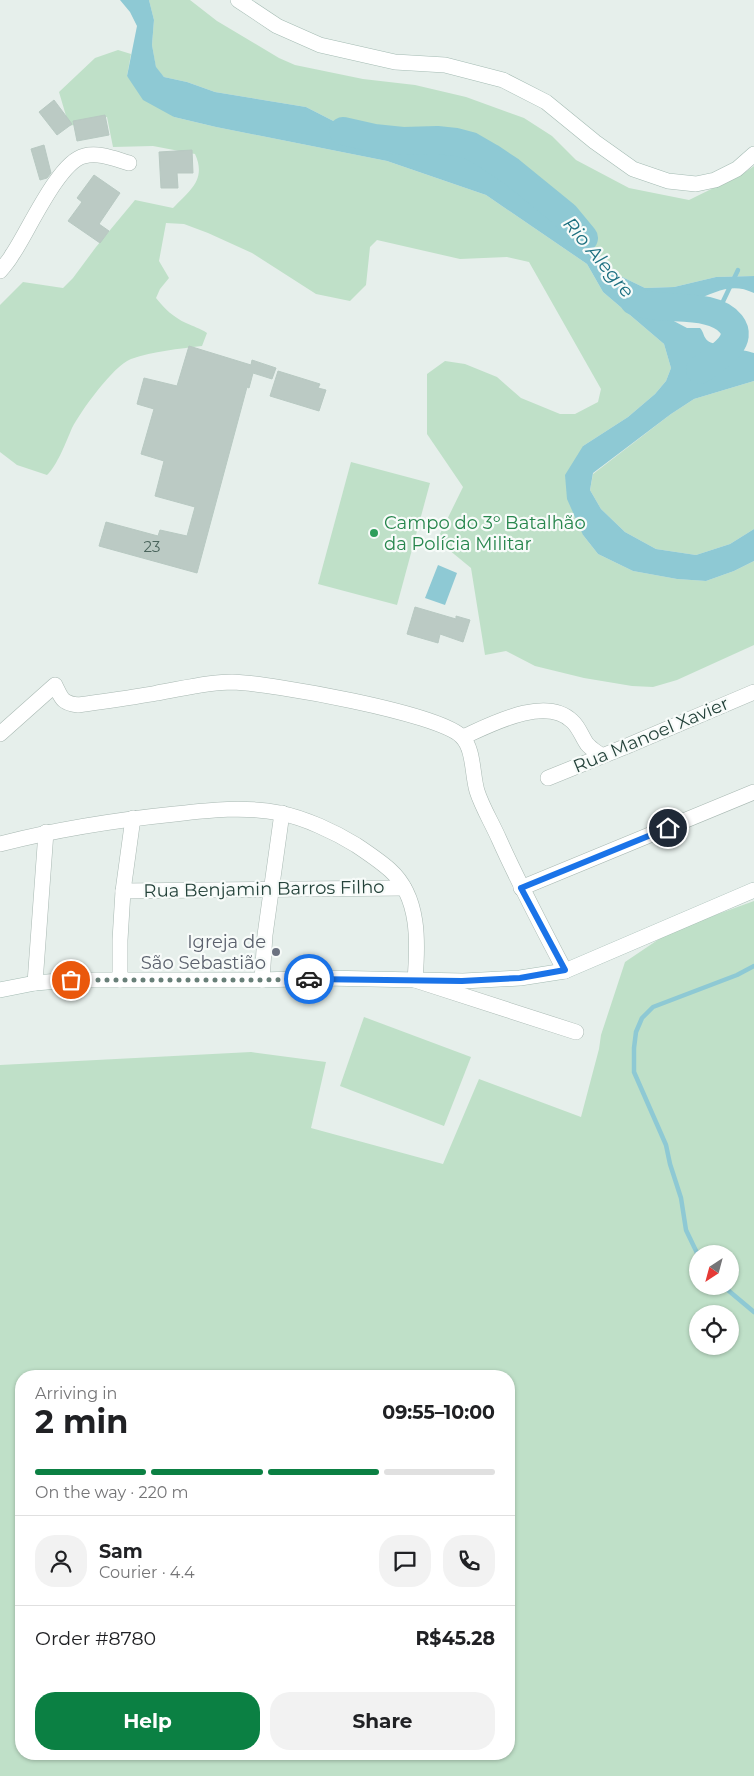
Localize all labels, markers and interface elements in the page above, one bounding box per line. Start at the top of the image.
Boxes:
water label: Rio Alegre [558,212,639,302]
place label: Campo do 3º Batalhão da Polícia Militar [384,512,586,555]
marker: Campo do 3º Batalhão da Polícia Militar [368,527,380,539]
house number: 23 [144,537,160,556]
street label: Rua Manoel Xavier [570,692,732,778]
pin [647,807,689,849]
icon: home [654,814,682,842]
street label: Rua Benjamin Barros Filho [143,876,385,902]
place label: Igreja de São Sebastião [141,931,266,974]
marker: Igreja de São Sebastião [270,946,282,958]
courier [284,954,334,1004]
pin [50,959,92,1001]
icon: car [295,965,323,993]
icon: bag [57,966,85,994]
north arrow [689,1245,739,1295]
map controls [689,1245,739,1355]
button: locate [689,1305,739,1355]
text: Arriving in [35,1384,117,1403]
text: 09:55–10:00 [382,1401,495,1424]
text: 2 min [35,1402,128,1441]
text: On the way · 220 m [35,1483,188,1502]
button: person [35,1535,87,1587]
button: chat [379,1535,431,1587]
button: phone [443,1535,495,1587]
text: Sam [99,1540,143,1563]
text: Courier · 4.4 [99,1563,195,1582]
text: Order #8780 [35,1627,156,1650]
text: R$45.28 [415,1627,495,1650]
button: Help [35,1692,260,1750]
button: Share [270,1692,495,1750]

